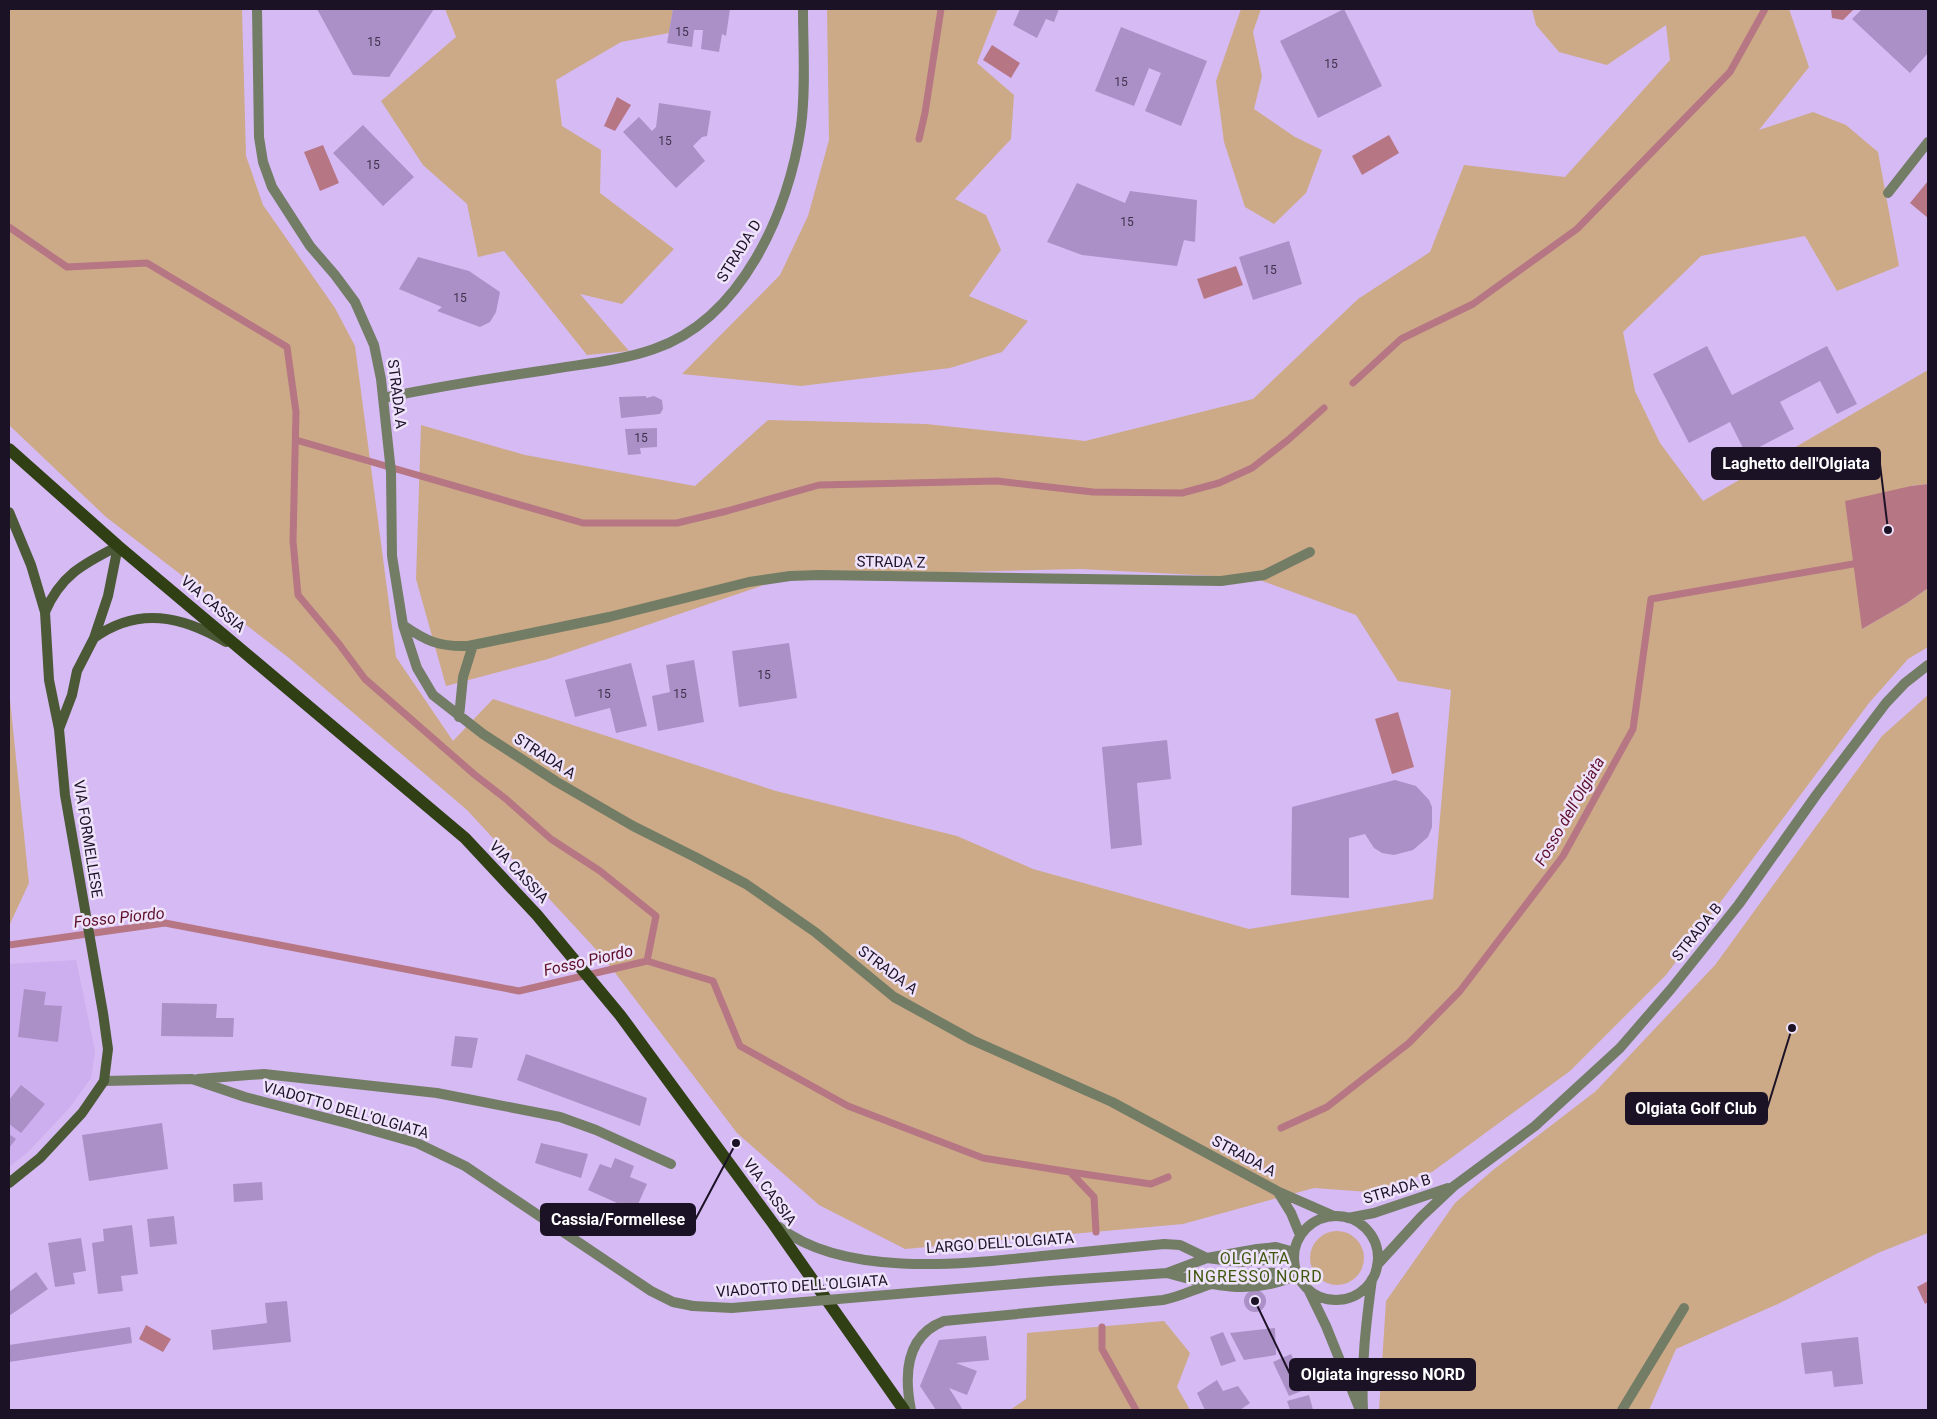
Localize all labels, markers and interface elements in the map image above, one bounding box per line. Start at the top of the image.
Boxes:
house number: 15 [675,25,689,39]
house number: 15 [367,35,381,49]
house number: 15 [1324,57,1338,71]
house number: 15 [1114,75,1128,89]
house number: 15 [658,134,672,148]
house number: 15 [366,158,380,172]
house number: 15 [1120,215,1134,229]
street label: STRADA D [713,217,765,285]
house number: 15 [1263,263,1277,277]
house number: 15 [453,291,467,305]
street label: STRADA A [384,358,410,430]
house number: 15 [634,431,648,445]
callout: Laghetto dell'Olgiata [1712,448,1880,479]
text: Laghetto dell'Olgiata [1722,454,1870,473]
street label: STRADA Z [856,552,926,572]
street label: VIA CASSIA [177,572,249,636]
house number: 15 [757,668,771,682]
house number: 15 [597,687,611,701]
house number: 15 [673,687,687,701]
street label: STRADA A [511,729,579,783]
water label: Fosso dell’Olgiata [1531,753,1608,869]
street label: VIA FORMELLESE [70,779,106,900]
street label: VIA CASSIA [486,837,553,907]
street label: STRADA B [1668,899,1726,965]
water label: Fosso Piordo [73,903,166,932]
water label: Fosso Piordo [542,941,635,980]
street label: STRADA A [855,942,921,998]
street label: VIADOTTO DELL'OLGIATA [261,1078,431,1142]
callout: Olgiata Golf Club [1626,1093,1767,1124]
text: Olgiata Golf Club [1635,1099,1757,1118]
street label: STRADA A [1209,1132,1279,1180]
street label: VIA CASSIA [740,1155,801,1229]
street label: STRADA B [1361,1170,1433,1208]
callout: Cassia/Formellese [541,1204,695,1235]
text: Cassia/Formellese [551,1210,685,1229]
street label: LARGO DELL'OLGIATA [926,1229,1075,1257]
district label: OLGIATA INGRESSO NORD [1187,1249,1323,1286]
street label: VIADOTTO DELL'OLGIATA [716,1271,889,1301]
callout: Olgiata ingresso NORD [1290,1359,1475,1390]
text: Olgiata ingresso NORD [1301,1365,1465,1384]

